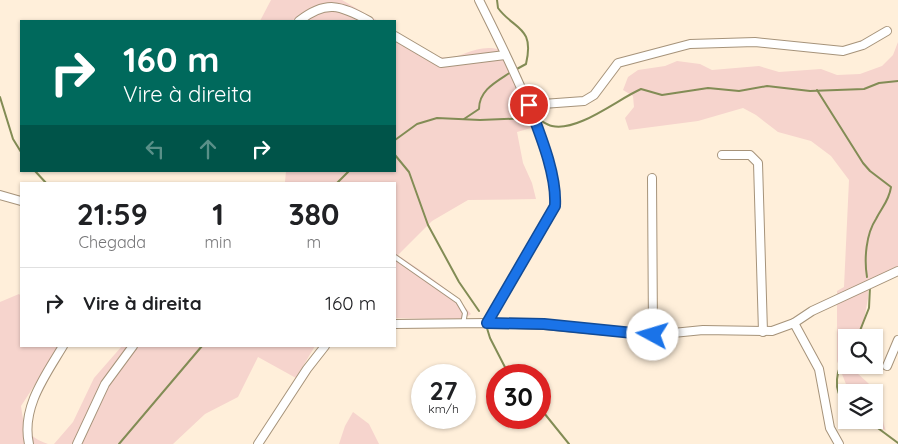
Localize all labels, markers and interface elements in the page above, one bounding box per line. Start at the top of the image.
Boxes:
text: 160 m [123,37,220,81]
icon: right [40,40,105,105]
text: Vire à direita [123,80,252,108]
pin [508,84,550,126]
icon: arrive [515,91,543,119]
icon: left [141,135,169,163]
icon: ahead [194,135,222,163]
icon: right [247,135,275,163]
text: 21:59 [77,195,148,233]
text: 1 [212,195,224,233]
text: 380 [288,195,339,233]
text: Chegada [79,232,146,252]
text: min [205,232,232,252]
text: m [307,232,321,252]
icon: right [40,289,68,317]
text: Vire à direita [83,291,202,315]
text: 160 m [325,291,376,315]
position arrow [626,308,678,360]
map controls [838,329,883,429]
button: search [838,329,883,374]
speed limit sign: 30 [486,364,551,429]
text: 27 [430,375,457,406]
button: layers [838,384,883,429]
text: km/h [428,401,459,416]

